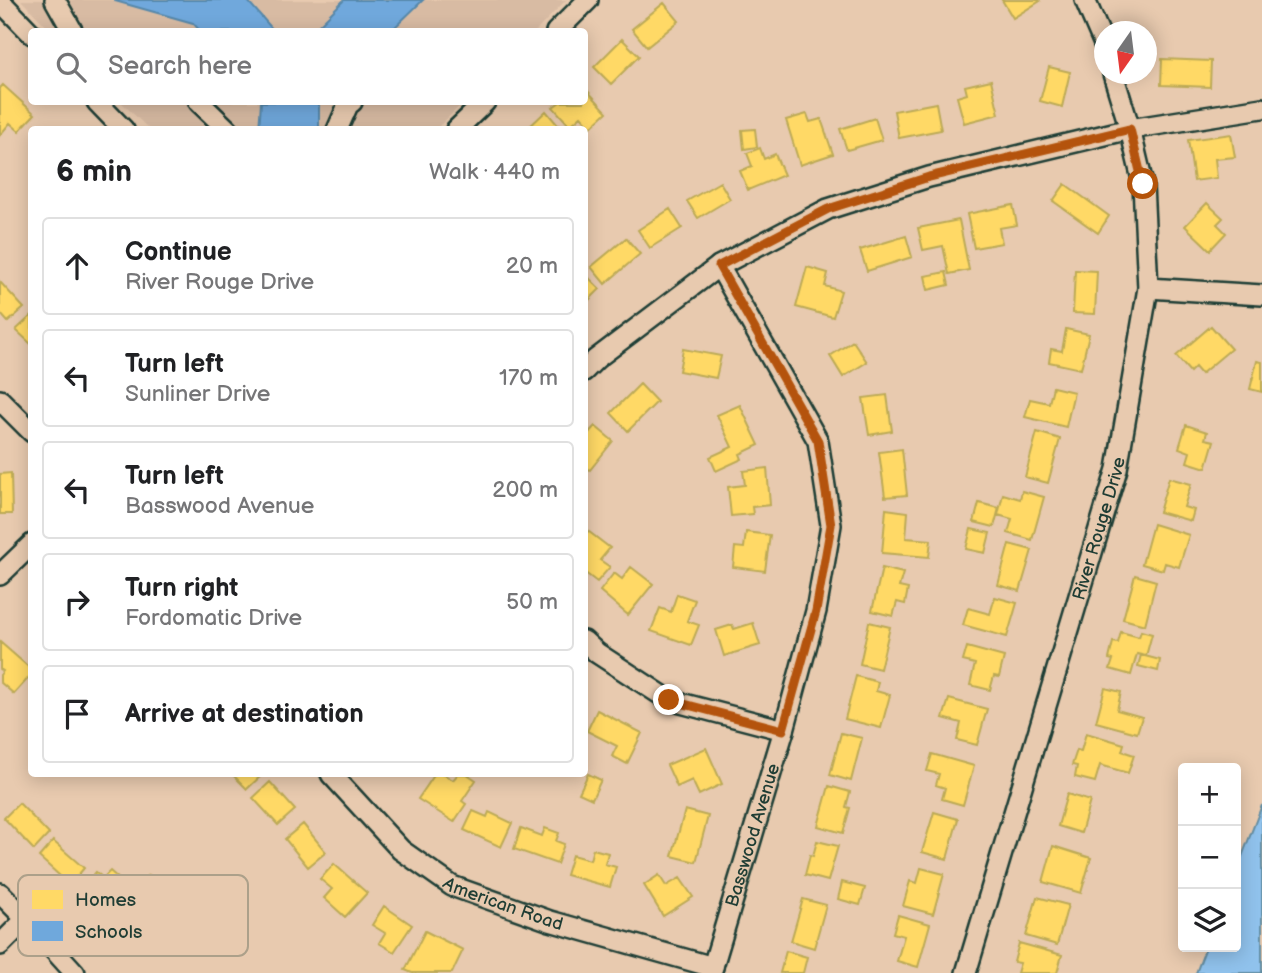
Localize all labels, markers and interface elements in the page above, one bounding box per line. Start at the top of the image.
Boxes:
north arrow [1094,21,1157,84]
search box [28,28,588,105]
icon: search [52,48,90,86]
text: Search here [108,51,252,82]
text: 6 min [56,154,132,190]
text: Walk · 440 m [429,158,560,186]
route start [1127,168,1158,199]
text: Continue [125,237,232,268]
icon: ahead [58,247,96,285]
text: 20 m [506,252,558,280]
text: River Rouge Drive [125,268,314,296]
text: Turn left [125,349,224,380]
icon: left [58,359,96,397]
text: 170 m [499,364,558,392]
text: Sunliner Drive [125,380,270,408]
street label: River Rouge Drive [1068,455,1130,603]
text: Turn left [125,461,224,492]
icon: left [58,471,96,509]
text: 200 m [492,476,558,504]
text: Basswood Avenue [125,492,314,520]
text: Turn right [125,573,238,604]
icon: right [58,583,96,621]
text: 50 m [506,588,558,616]
text: Fordomatic Drive [125,604,302,632]
route end [653,684,684,715]
icon: arrive [58,695,96,733]
text: Arrive at destination [125,699,364,730]
street label: Basswood Avenue [722,761,784,909]
map controls [1178,763,1241,952]
button: + [1178,763,1241,826]
button: − [1178,826,1241,889]
street label: American Road [439,873,565,935]
legend [18,875,248,956]
text: Homes [75,889,136,912]
button: layers [1178,889,1241,952]
text: Schools [75,921,142,944]

